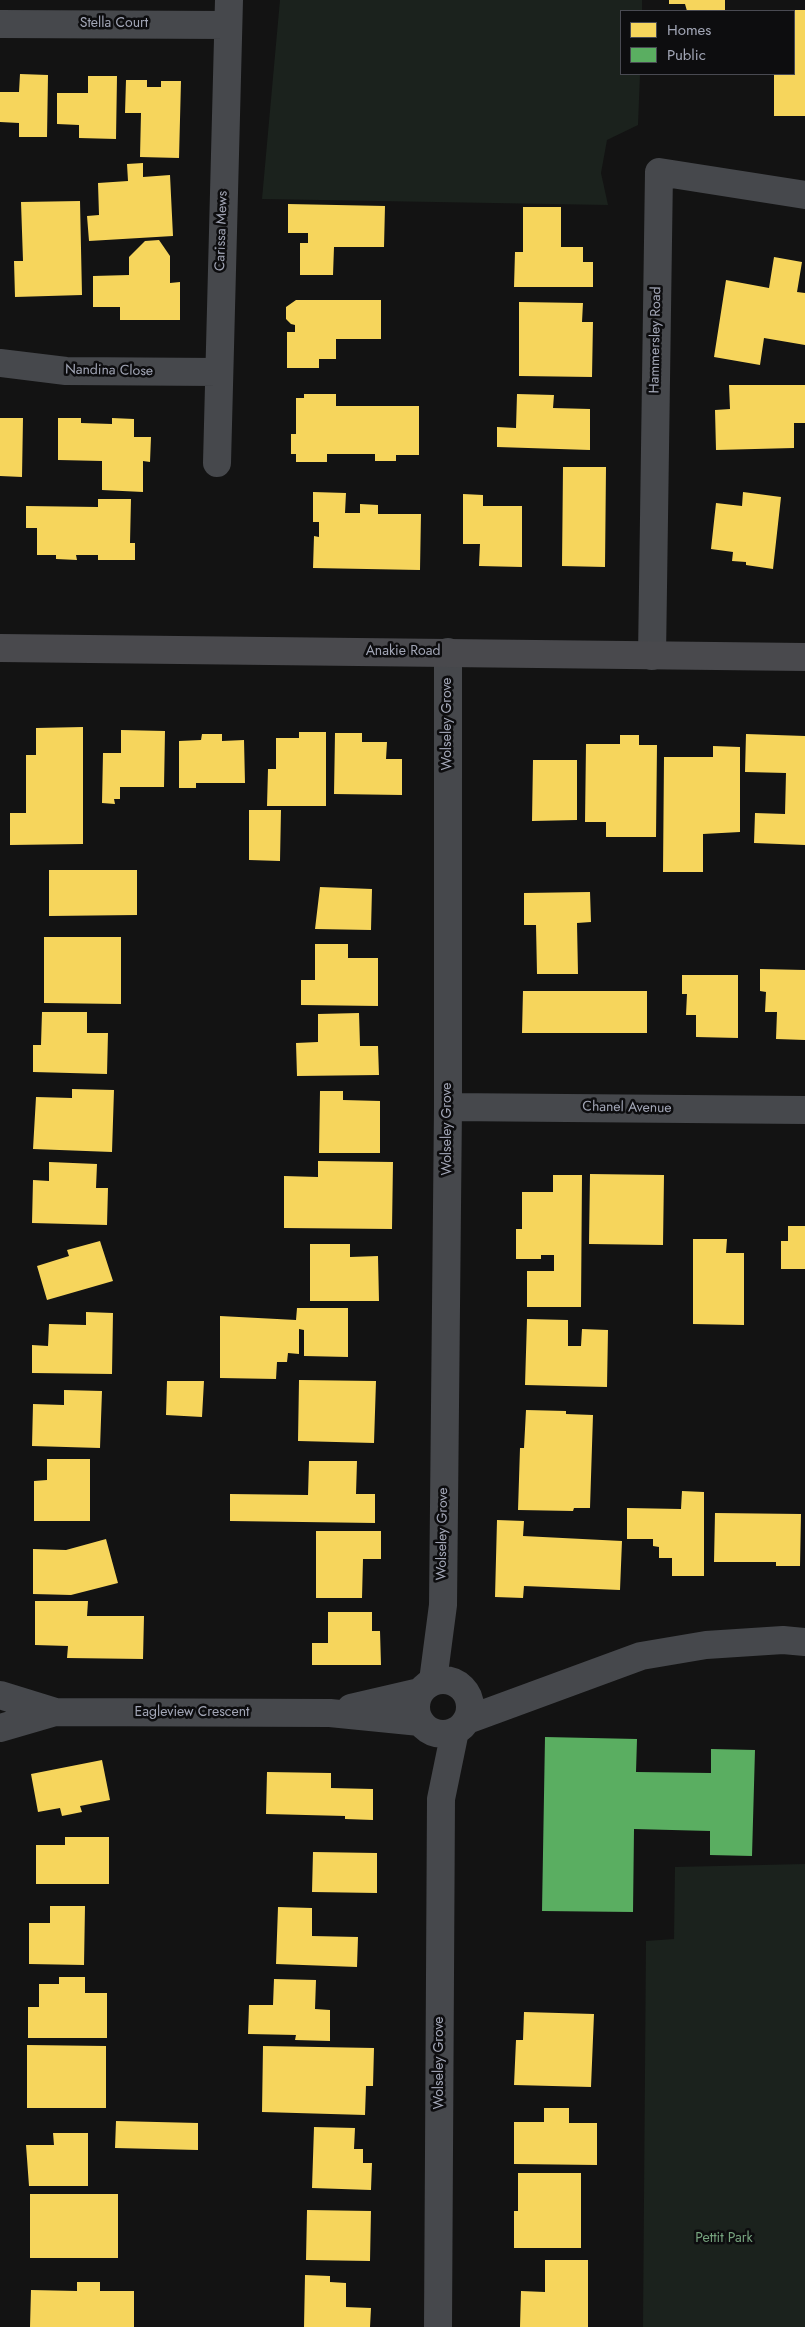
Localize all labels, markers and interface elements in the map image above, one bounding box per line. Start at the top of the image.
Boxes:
legend [620,10,795,75]
street label: Stella Court [80,16,148,32]
text: Homes [667,19,711,41]
text: Public [667,44,706,66]
street label: Carissa Mews [212,190,232,272]
street label: Hammersley Road [647,286,665,394]
street label: Nandina Close [65,362,153,380]
street label: Anakie Road [366,644,440,660]
street label: Wolseley Grove [440,677,456,771]
street label: Wolseley Grove [440,1082,456,1176]
street label: Chanel Avenue [582,1099,672,1117]
street label: Wolseley Grove [434,1487,452,1581]
street label: Eagleview Crescent [135,1705,249,1721]
street label: Wolseley Grove [432,2016,448,2110]
park label: Pettit Park [695,2231,753,2247]

